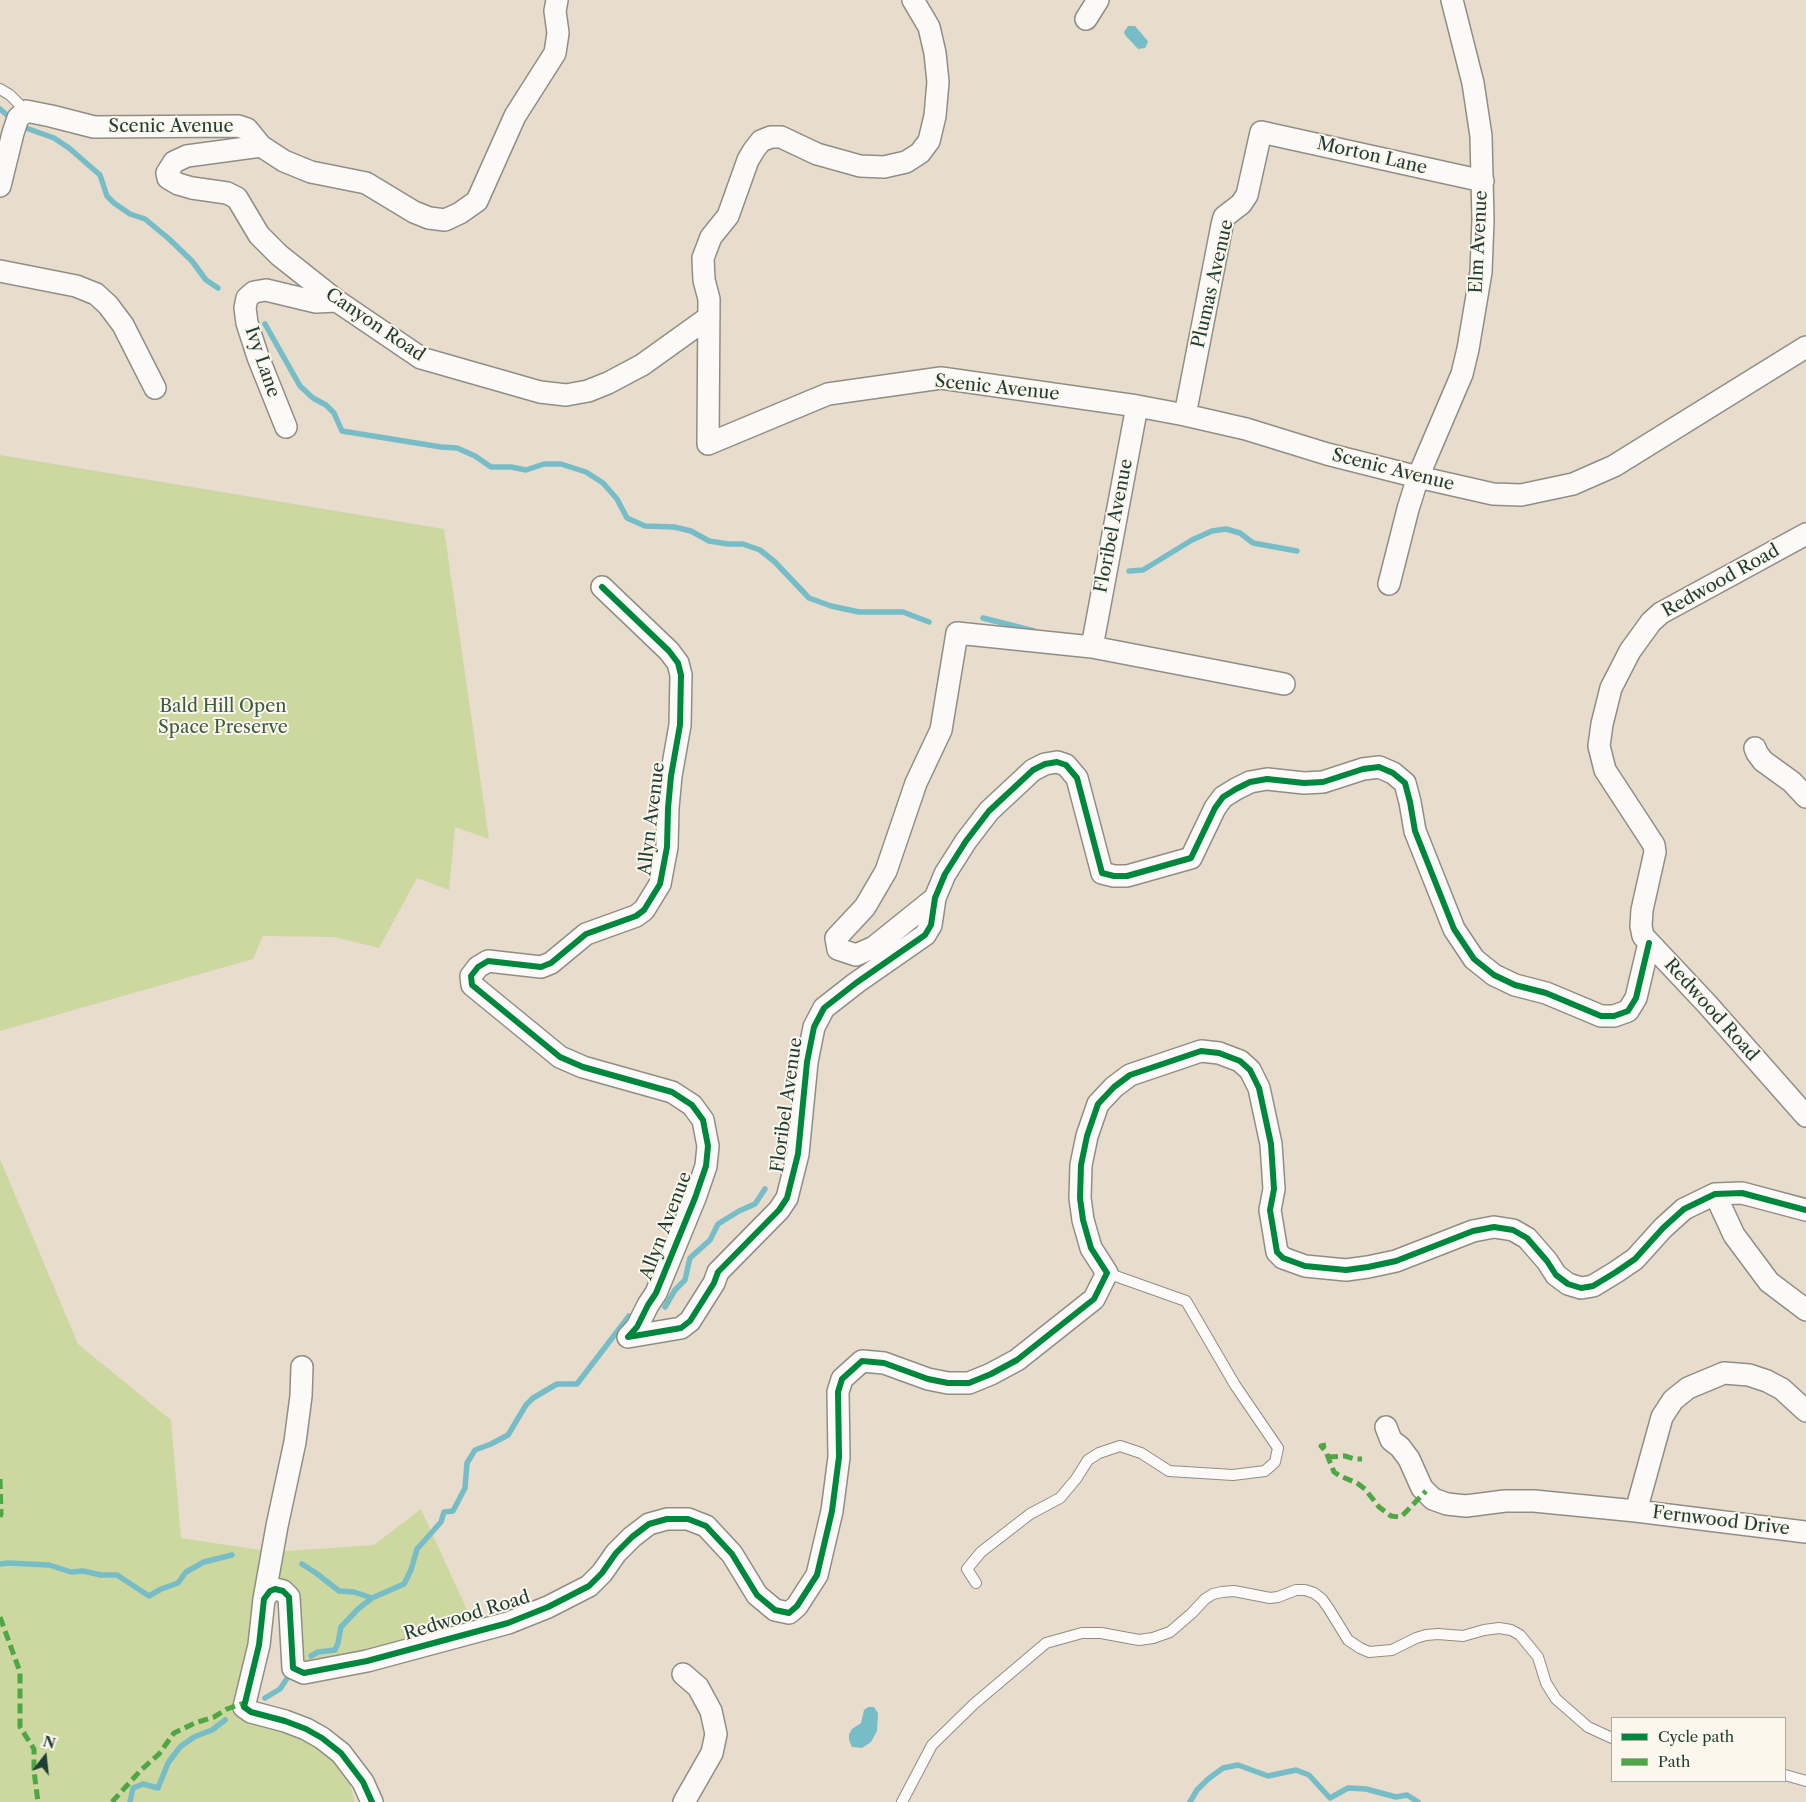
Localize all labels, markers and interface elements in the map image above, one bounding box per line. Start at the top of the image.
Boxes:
street label: Scenic Avenue [108,116,234,138]
street label: Morton Lane [1315,133,1429,179]
street label: Elm Avenue [1466,190,1492,294]
street label: Plumas Avenue [1188,218,1238,350]
street label: Canyon Road [321,284,429,366]
street label: Ivy Lane [240,324,284,400]
street label: Scenic Avenue [934,371,1060,405]
street label: Scenic Avenue [1330,444,1456,496]
street label: Floribel Avenue [1090,457,1138,595]
street label: Redwood Road [1659,540,1783,622]
park label: Bald Hill Open Space Preserve [158,696,288,739]
street label: Allyn Avenue [634,761,670,877]
street label: Redwood Road [1659,954,1763,1066]
street label: Floribel Avenue [767,1036,807,1174]
street label: Allyn Avenue [635,1169,697,1283]
street label: Fernwood Drive [1651,1502,1791,1540]
street label: Redwood Road [401,1587,533,1645]
legend [1611,1717,1786,1782]
text: Cycle path [1658,1727,1734,1746]
north arrow [20,1732,70,1782]
text: N [41,1732,57,1753]
text: Path [1658,1752,1690,1771]

